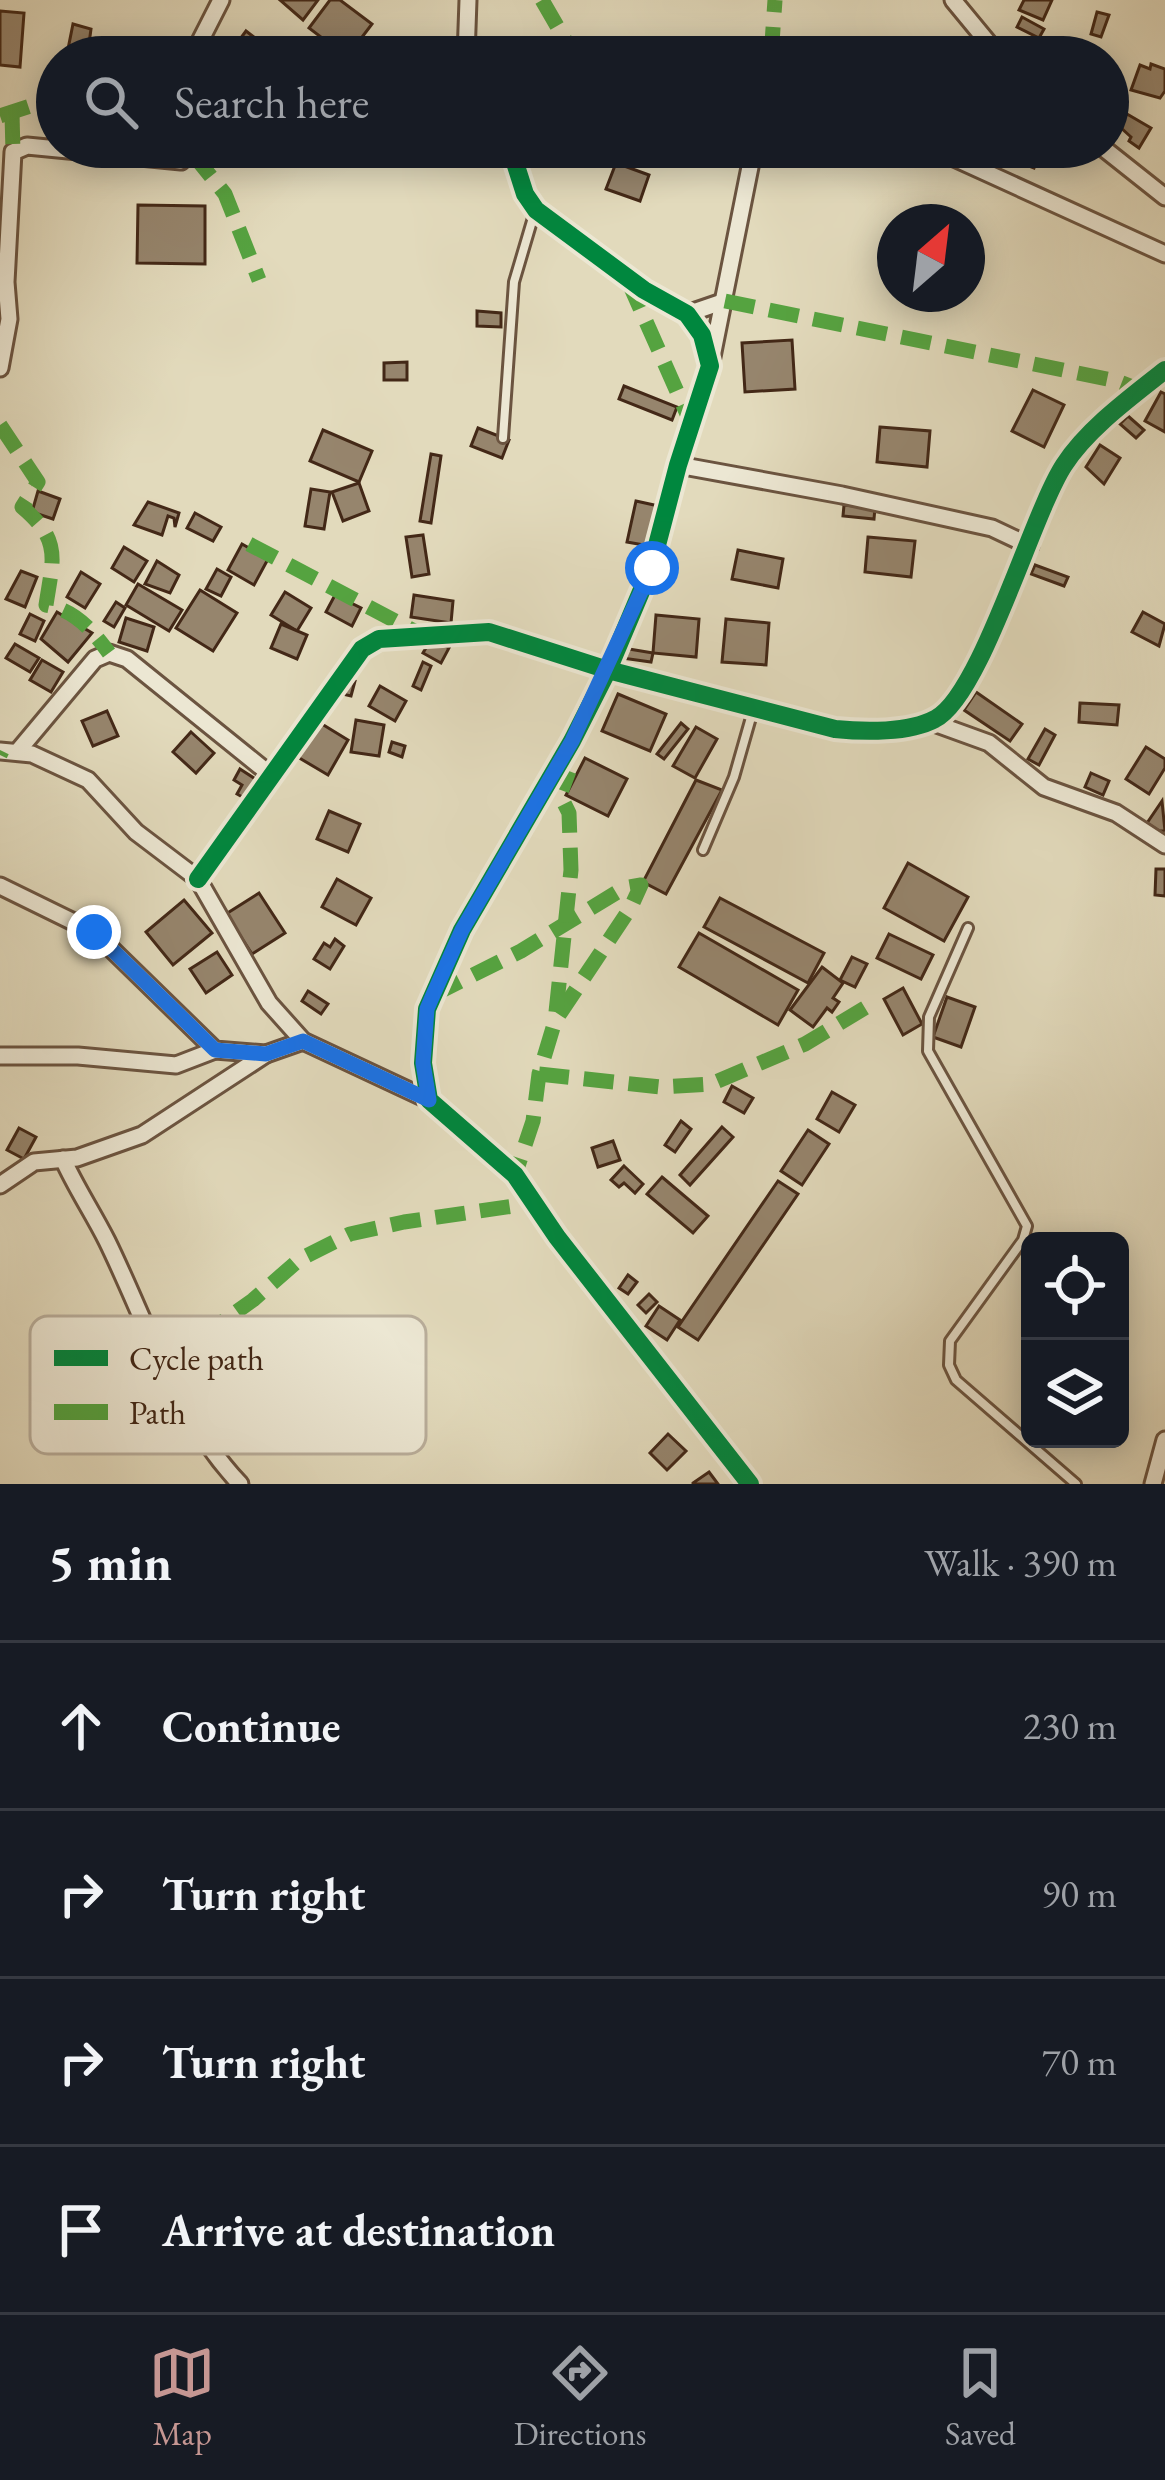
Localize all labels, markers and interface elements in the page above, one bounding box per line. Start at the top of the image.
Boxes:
search box [36,36,1129,168]
icon: search [78,69,144,135]
text: Search here [174,73,369,131]
north arrow [877,204,985,312]
route start [625,541,679,595]
route end [67,905,121,959]
map controls [1021,1232,1129,1448]
button: locate [1021,1232,1129,1340]
legend [30,1316,426,1454]
text: Cycle path [129,1337,264,1380]
button: layers [1021,1340,1129,1448]
text: Path [129,1391,186,1434]
text: 5 min [48,1529,172,1595]
text: Walk · 390 m [924,1537,1117,1588]
icon: ahead [48,1693,114,1759]
text: Continue [162,1697,340,1755]
text: 230 m [1023,1700,1117,1751]
icon: right [48,1861,114,1927]
text: Turn right [162,1865,365,1923]
text: 90 m [1041,1868,1117,1919]
icon: right [48,2029,114,2095]
text: Turn right [162,2033,365,2091]
text: 70 m [1041,2036,1117,2087]
icon: arrive [48,2197,114,2263]
text: Arrive at destination [162,2201,555,2259]
tab: Map [149,2340,215,2455]
tab: Directions [514,2340,647,2455]
tab: Saved [945,2340,1016,2455]

